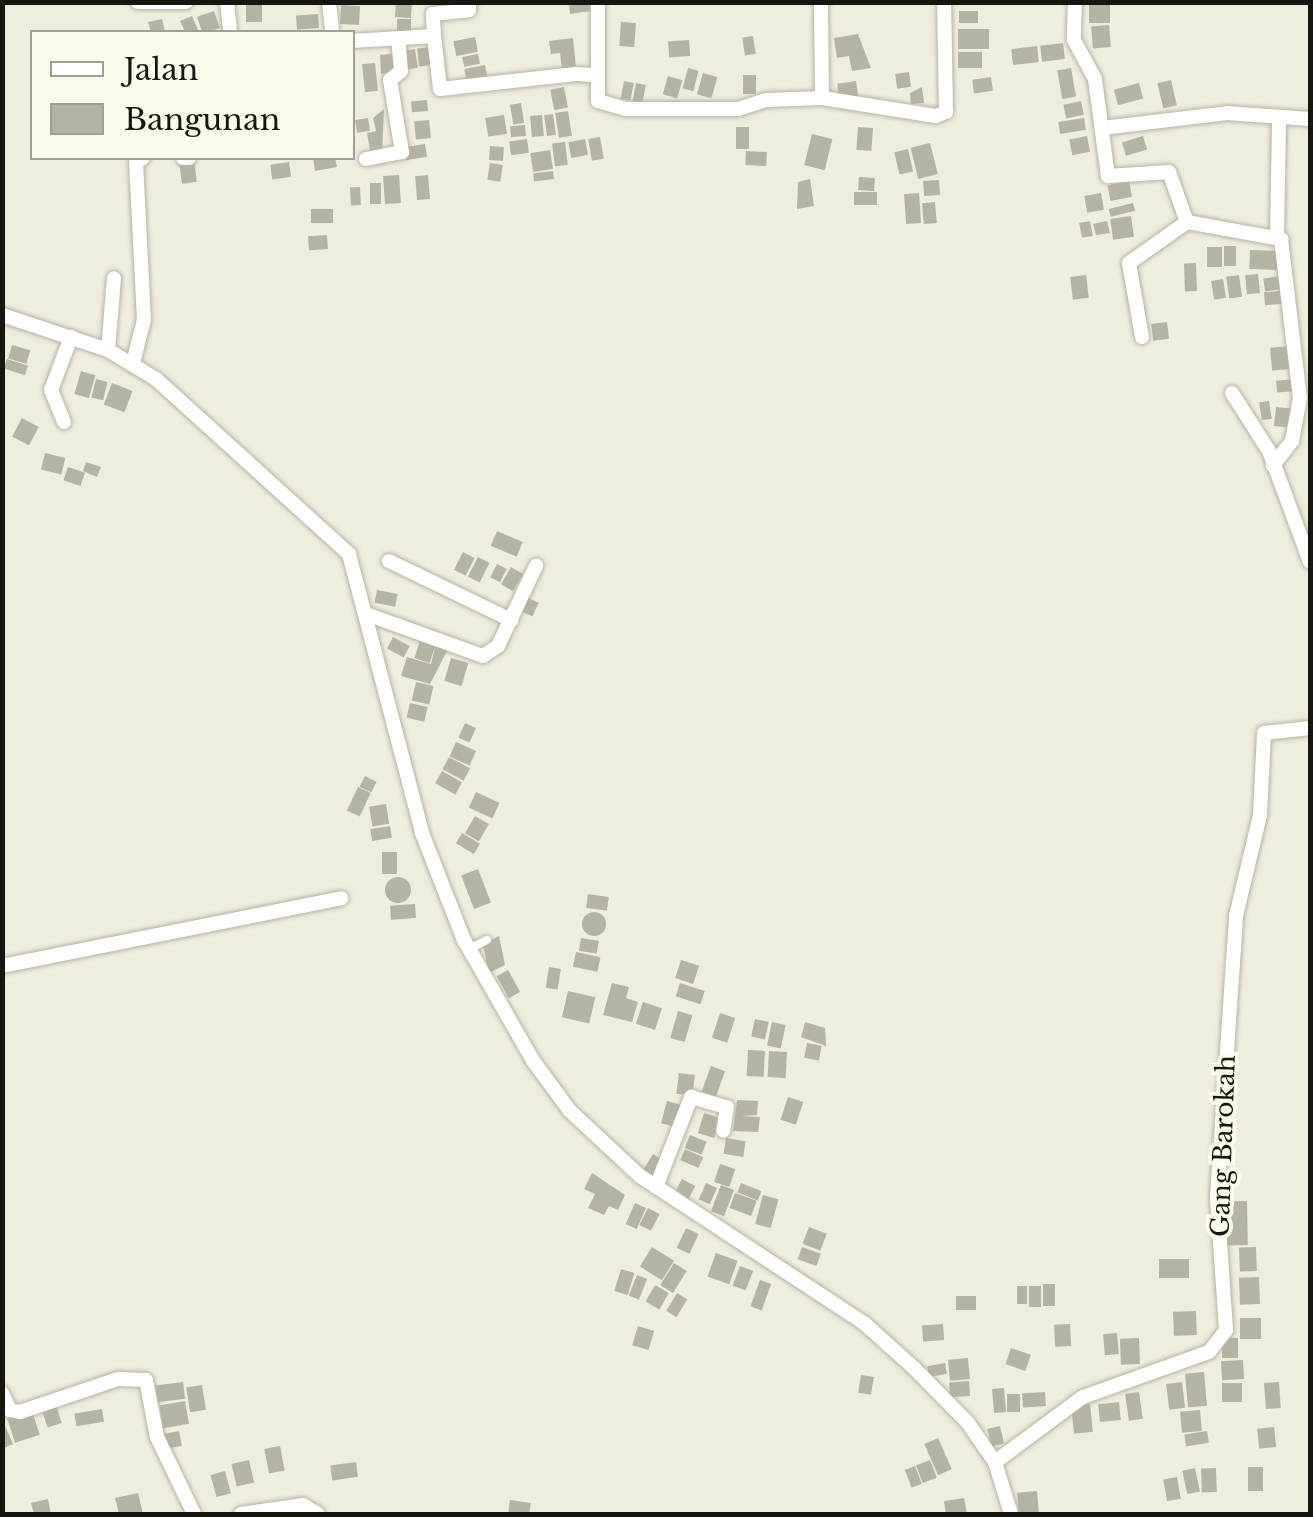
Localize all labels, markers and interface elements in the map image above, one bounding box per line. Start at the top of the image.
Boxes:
legend [30,30,355,160]
text: Jalan [124,51,199,88]
text: Bangunan [124,101,280,138]
street label: Gang Barokah [1206,1054,1242,1238]

